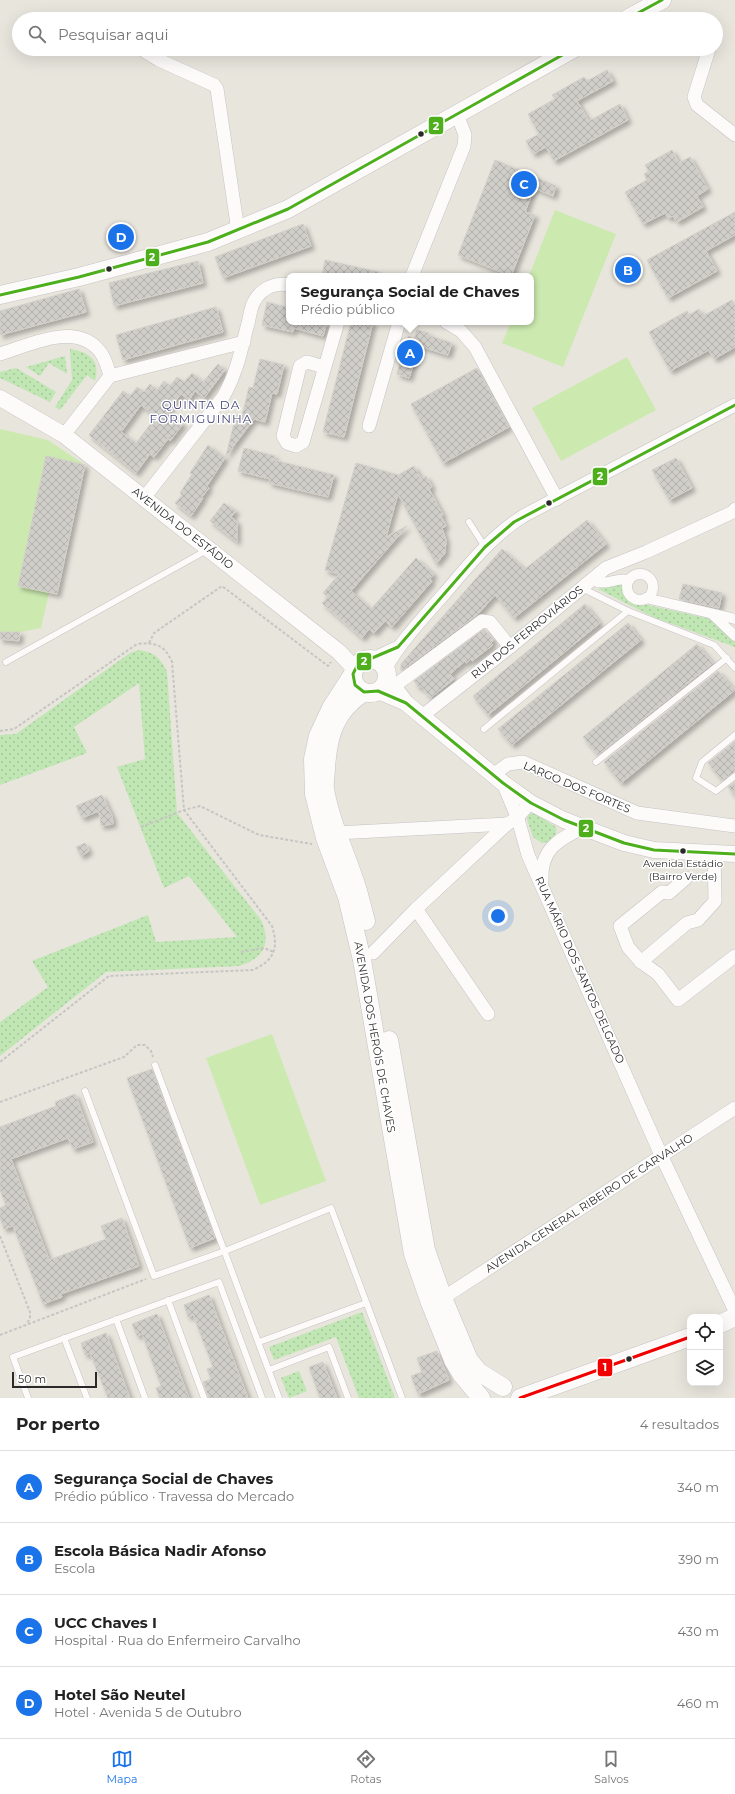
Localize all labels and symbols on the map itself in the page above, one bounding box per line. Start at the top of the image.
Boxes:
line badge: 2 [428,116,444,135]
text: 2 [433,119,440,133]
unlabelled marker [416,129,426,139]
pin: C [511,169,537,199]
pin: D [108,222,134,252]
line badge: 2 [145,248,160,267]
text: 2 [149,250,156,264]
pin: B [615,255,641,285]
unlabelled marker [104,264,114,274]
pin: A [397,338,423,368]
district label: QUINTA DA FORMIGUINHA [150,397,252,426]
line badge: 2 [592,467,608,486]
text: 2 [597,469,604,483]
street label: AVENIDA DO ESTÁDIO [129,484,237,572]
unlabelled marker [544,498,554,508]
street label: RUA DOS FERROVIÁRIOS [468,582,586,682]
line badge: 2 [356,652,372,671]
text: 2 [361,654,368,668]
street label: LARGO DOS FORTES [521,758,633,816]
line badge: 2 [578,819,594,838]
text: 2 [583,821,590,835]
marker: Avenida Estádio (Bairro Verde) [678,846,688,856]
place label: Avenida Estádio (Bairro Verde) [643,857,723,883]
street label: RUA MÁRIO DOS SANTOS DELGADO [532,874,628,1066]
your location [488,906,508,926]
street label: AVENIDA DOS HERÓIS DE CHAVES [351,940,399,1134]
street label: AVENIDA GENERAL RIBEIRO DE CARVALHO [483,1131,695,1275]
unlabelled marker [624,1354,634,1364]
line badge: 1 [597,1358,613,1377]
text: 1 [603,1360,607,1374]
scale bar [12,1370,97,1389]

